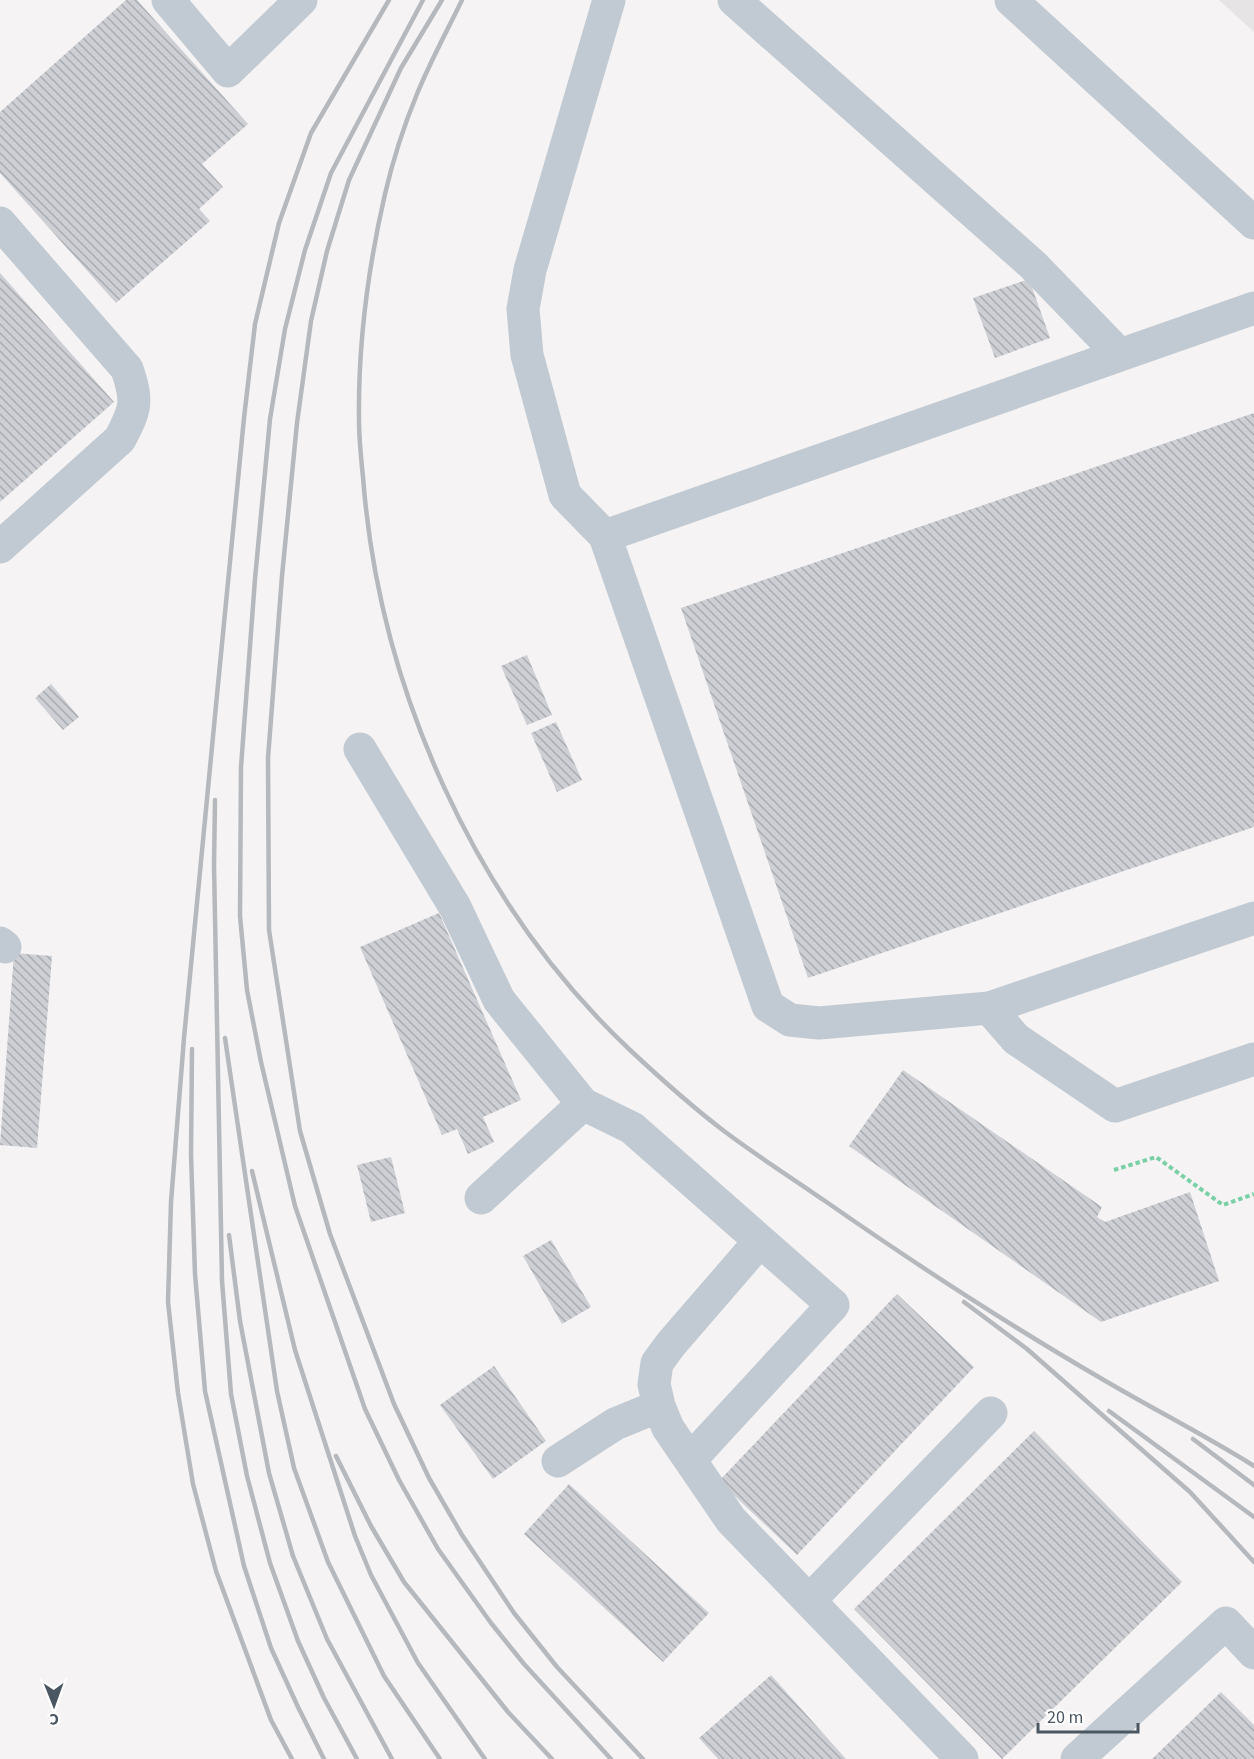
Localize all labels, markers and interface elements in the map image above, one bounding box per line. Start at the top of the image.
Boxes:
north arrow [24,1675,84,1735]
scale bar [1038,1696,1138,1734]
text: 20 m [1047,1705,1083,1730]
text: С [49,1708,59,1730]

